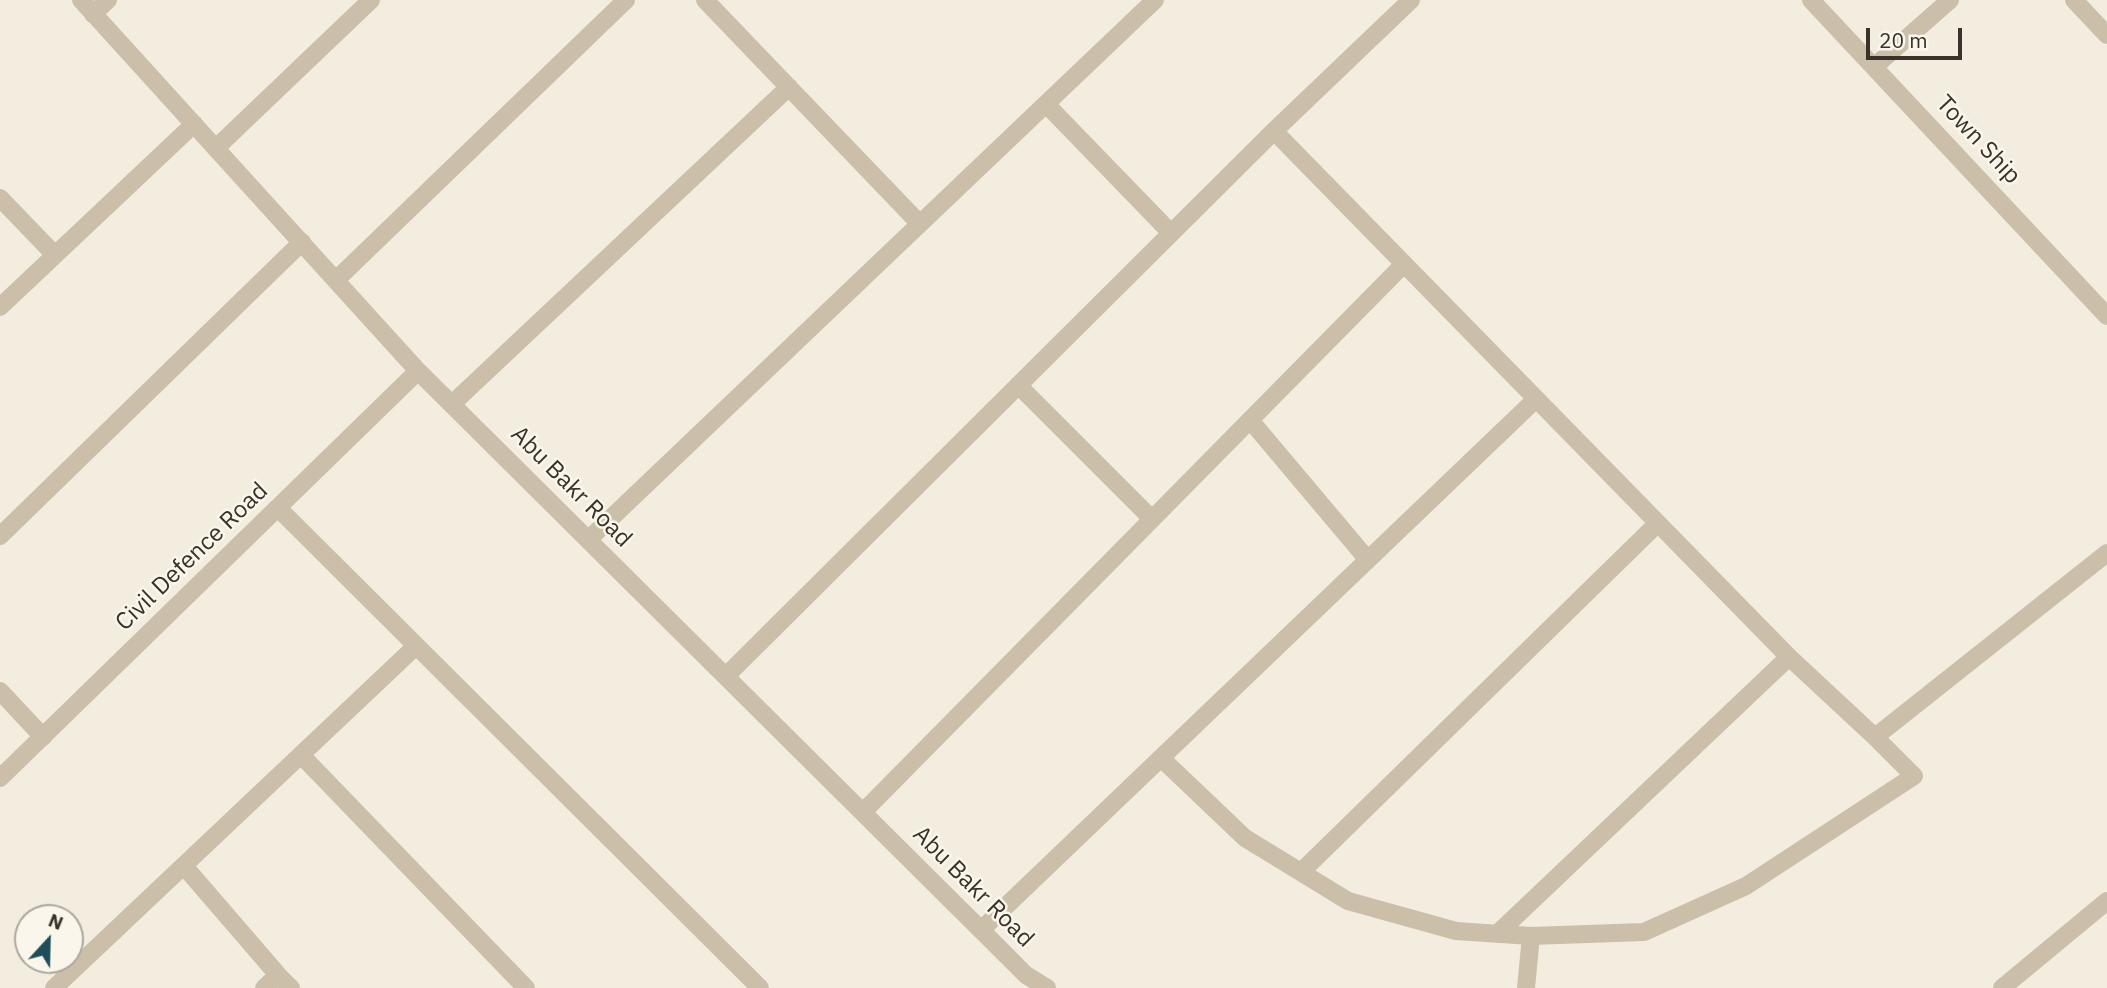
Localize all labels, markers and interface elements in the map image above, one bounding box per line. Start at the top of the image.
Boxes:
scale bar [1869,14,1965,58]
text: 20 m [1879,26,1928,54]
street label: Town Ship [1930,90,2026,190]
street label: Abu Bakr Road [504,420,638,554]
street label: Civil Defence Road [110,477,274,637]
street label: Abu Bakr Road [906,820,1040,954]
north arrow [14,904,84,974]
text: N [45,908,67,935]

